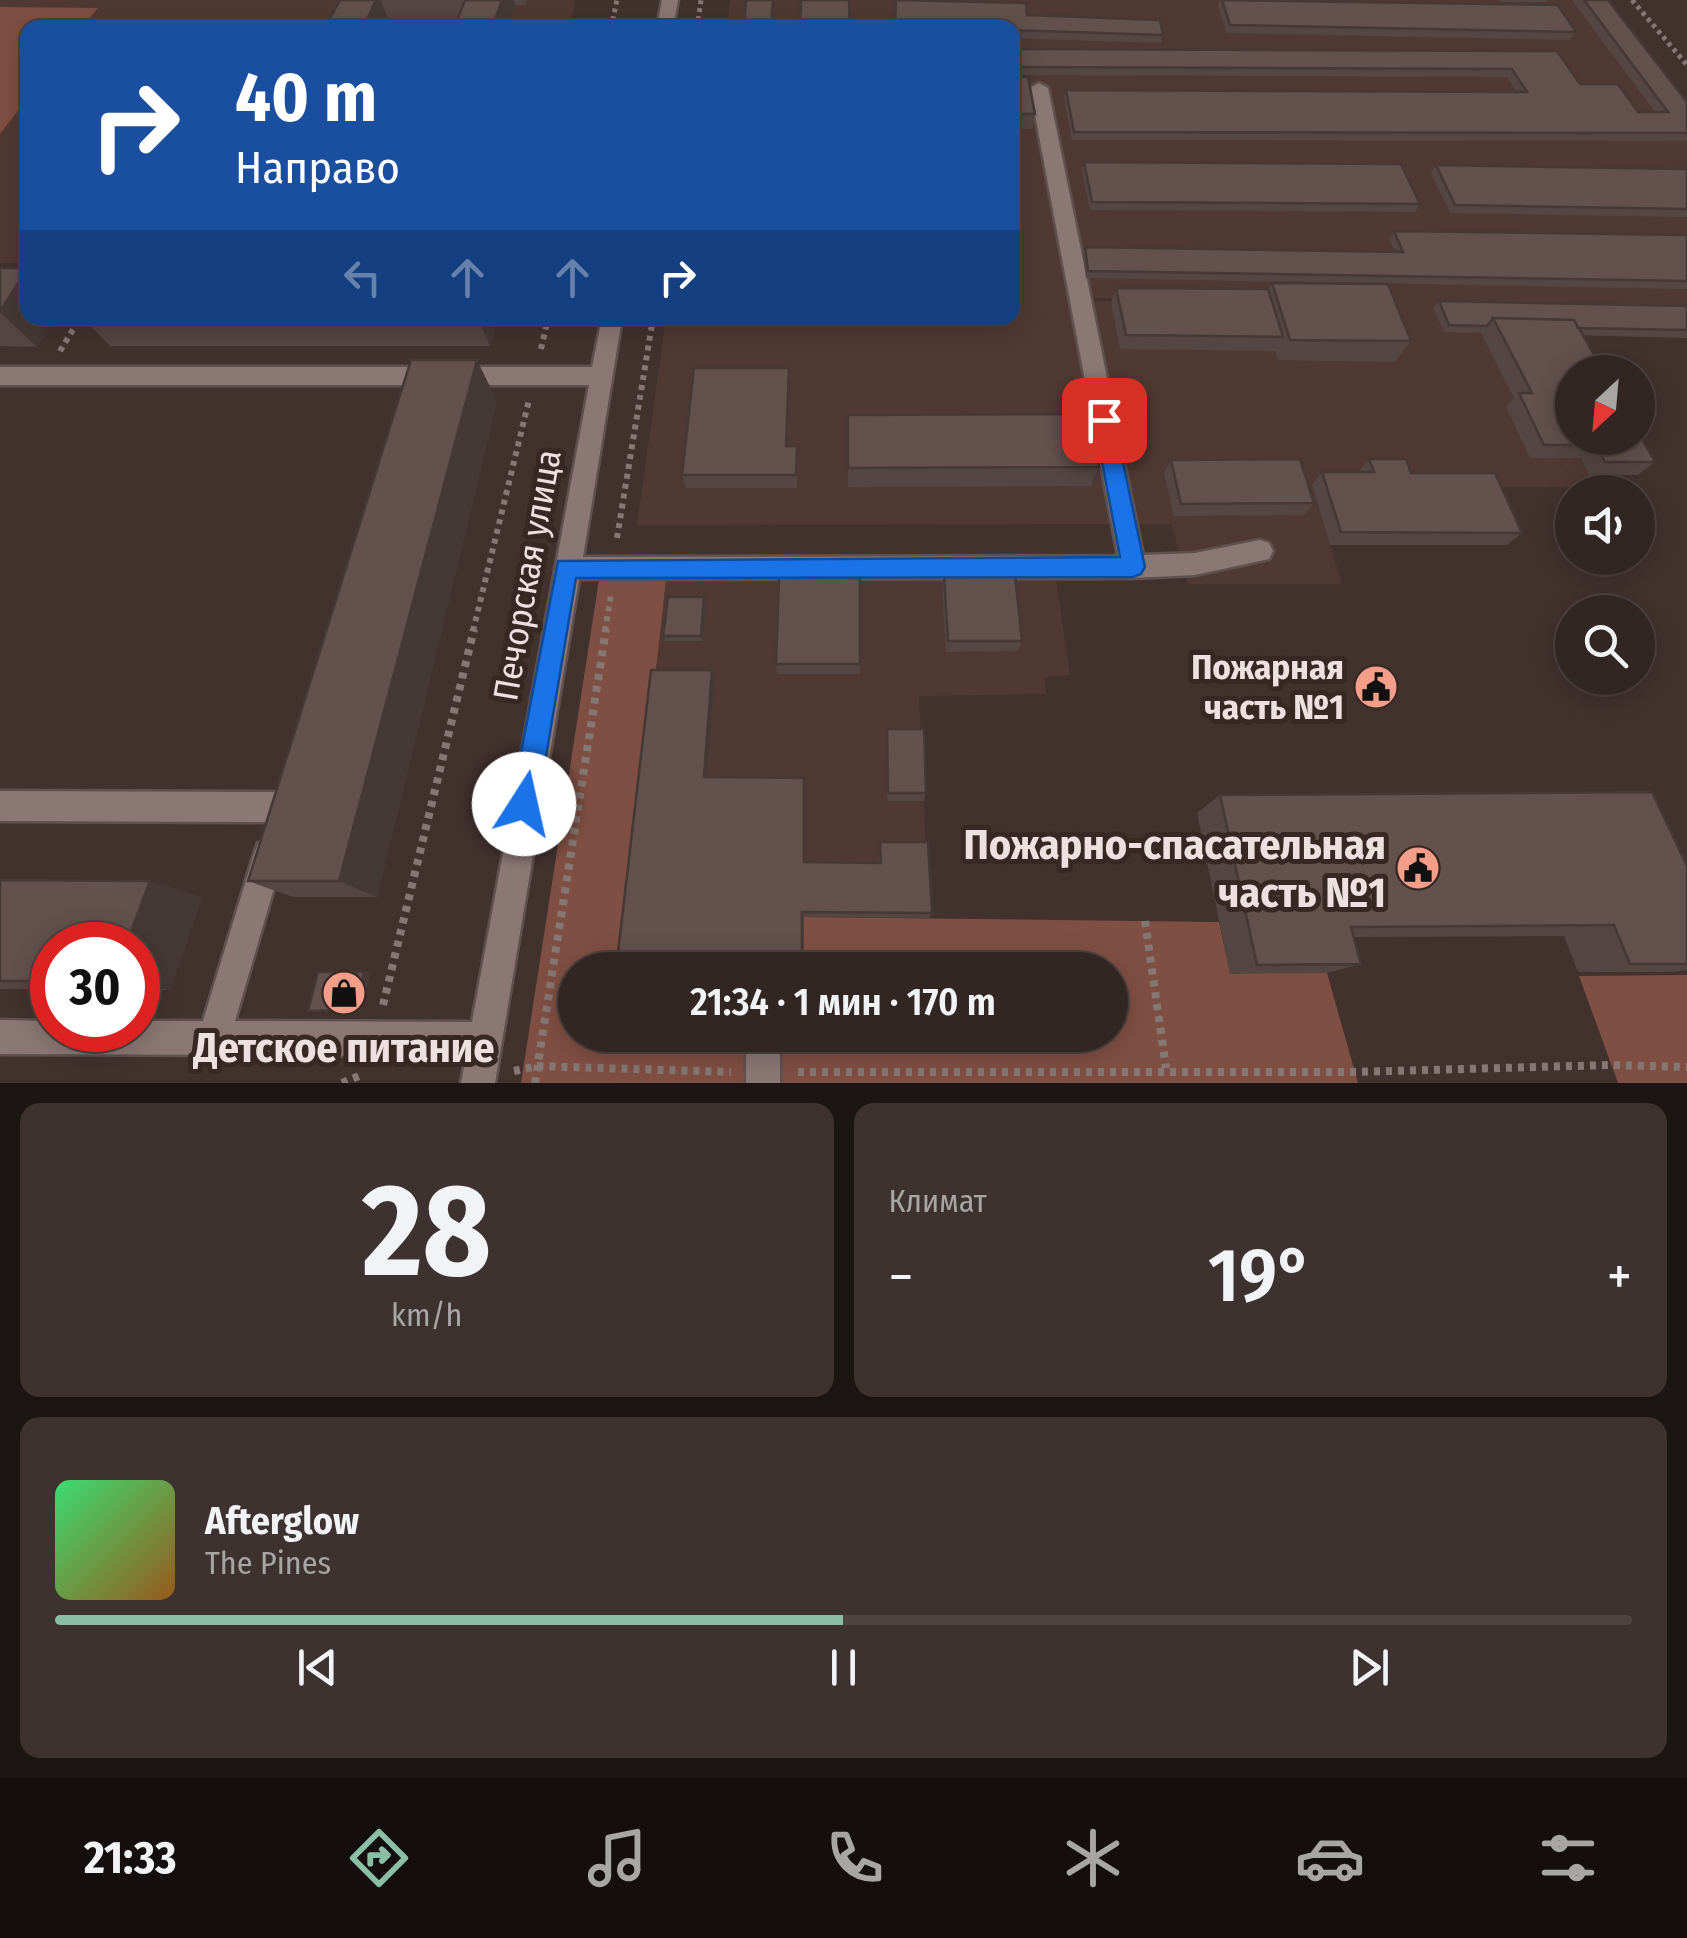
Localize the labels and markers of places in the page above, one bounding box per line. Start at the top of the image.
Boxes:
pin [1062,378,1147,463]
place label: Пожарная часть №1 [1191,646,1344,728]
public building icon: Пожарная часть №1 [1353,664,1399,710]
place label: Пожарно-спасательная часть №1 [964,820,1386,918]
public building icon: Пожарно-спасательная часть №1 [1395,845,1441,891]
shop icon: Детское питание [321,970,367,1016]
place label: Детское питание [192,1023,495,1073]

